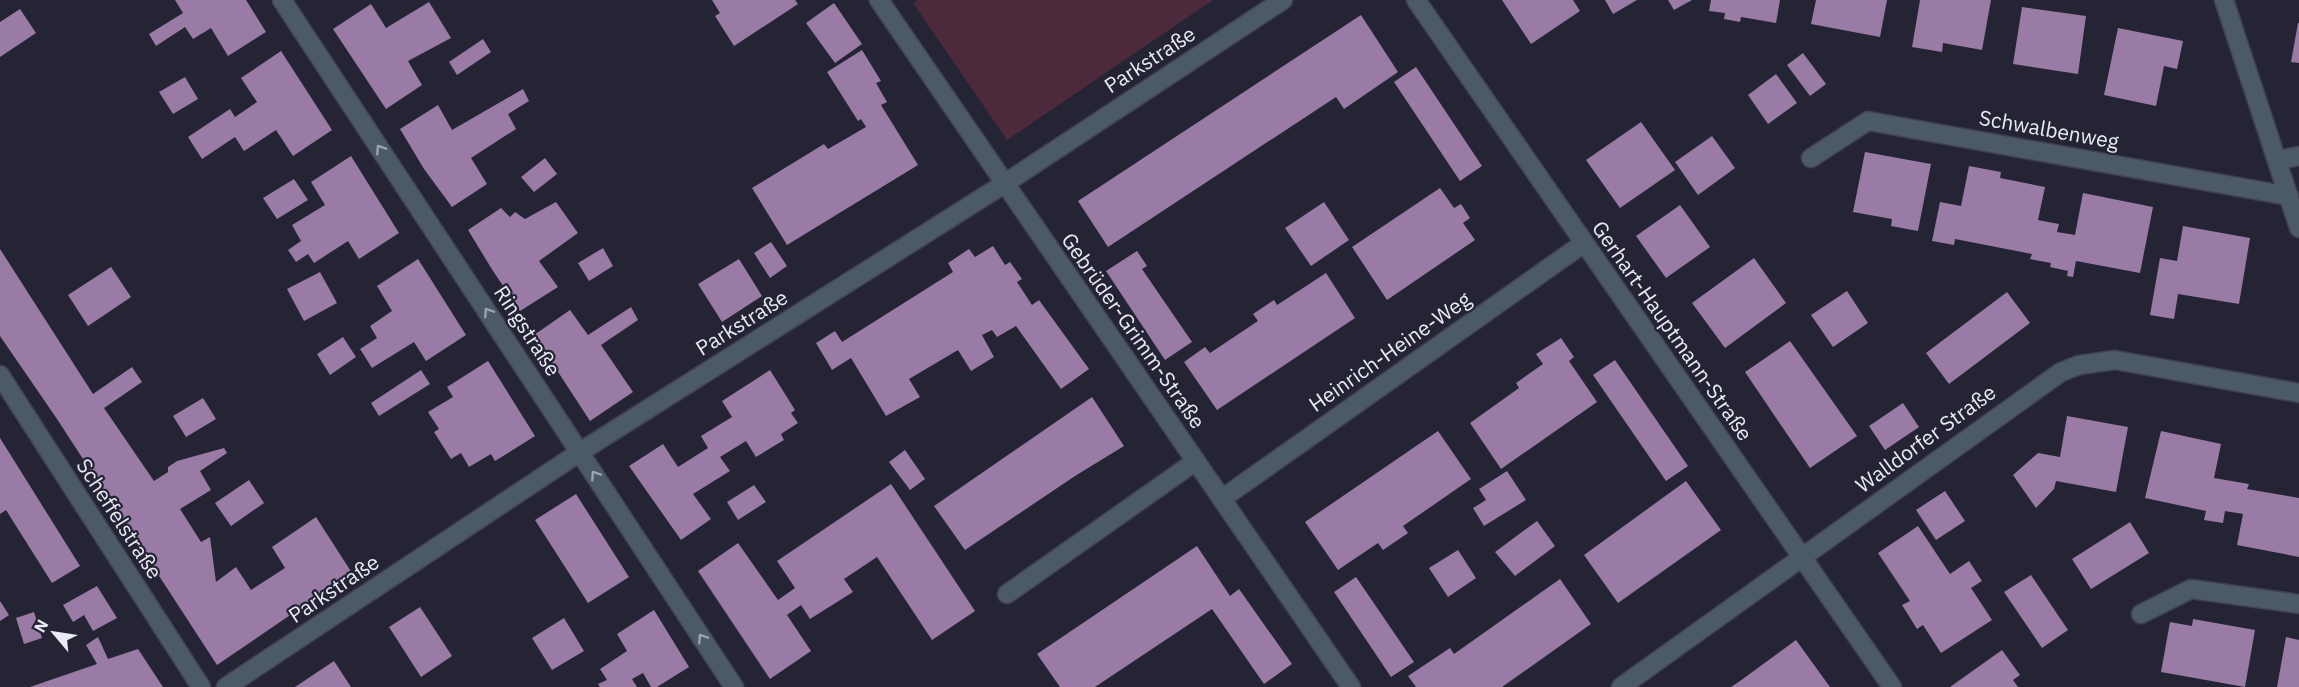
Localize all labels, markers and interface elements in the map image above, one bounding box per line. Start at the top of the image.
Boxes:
street label: Parkstraße [1098,19,1201,99]
street label: Schwalbenweg [1977,103,2121,155]
one-way arrow [376,145,388,155]
street label: Gerhart-Hauptmann-Straße [1586,215,1759,446]
street label: Gebrüder-Grimm-Straße [1055,227,1212,434]
street label: Ringstraße [488,280,568,381]
street label: Parkstraße [690,283,793,361]
street label: Heinrich-Heine-Weg [1303,285,1476,418]
one-way arrow [483,308,495,318]
street label: Walldorfer Straße [1850,378,2001,499]
street label: Scheffelstraße [70,453,169,584]
one-way arrow [591,471,602,482]
street label: Parkstraße [283,548,384,629]
north arrow [24,603,84,663]
text: N [29,616,52,636]
one-way arrow [698,634,709,645]

